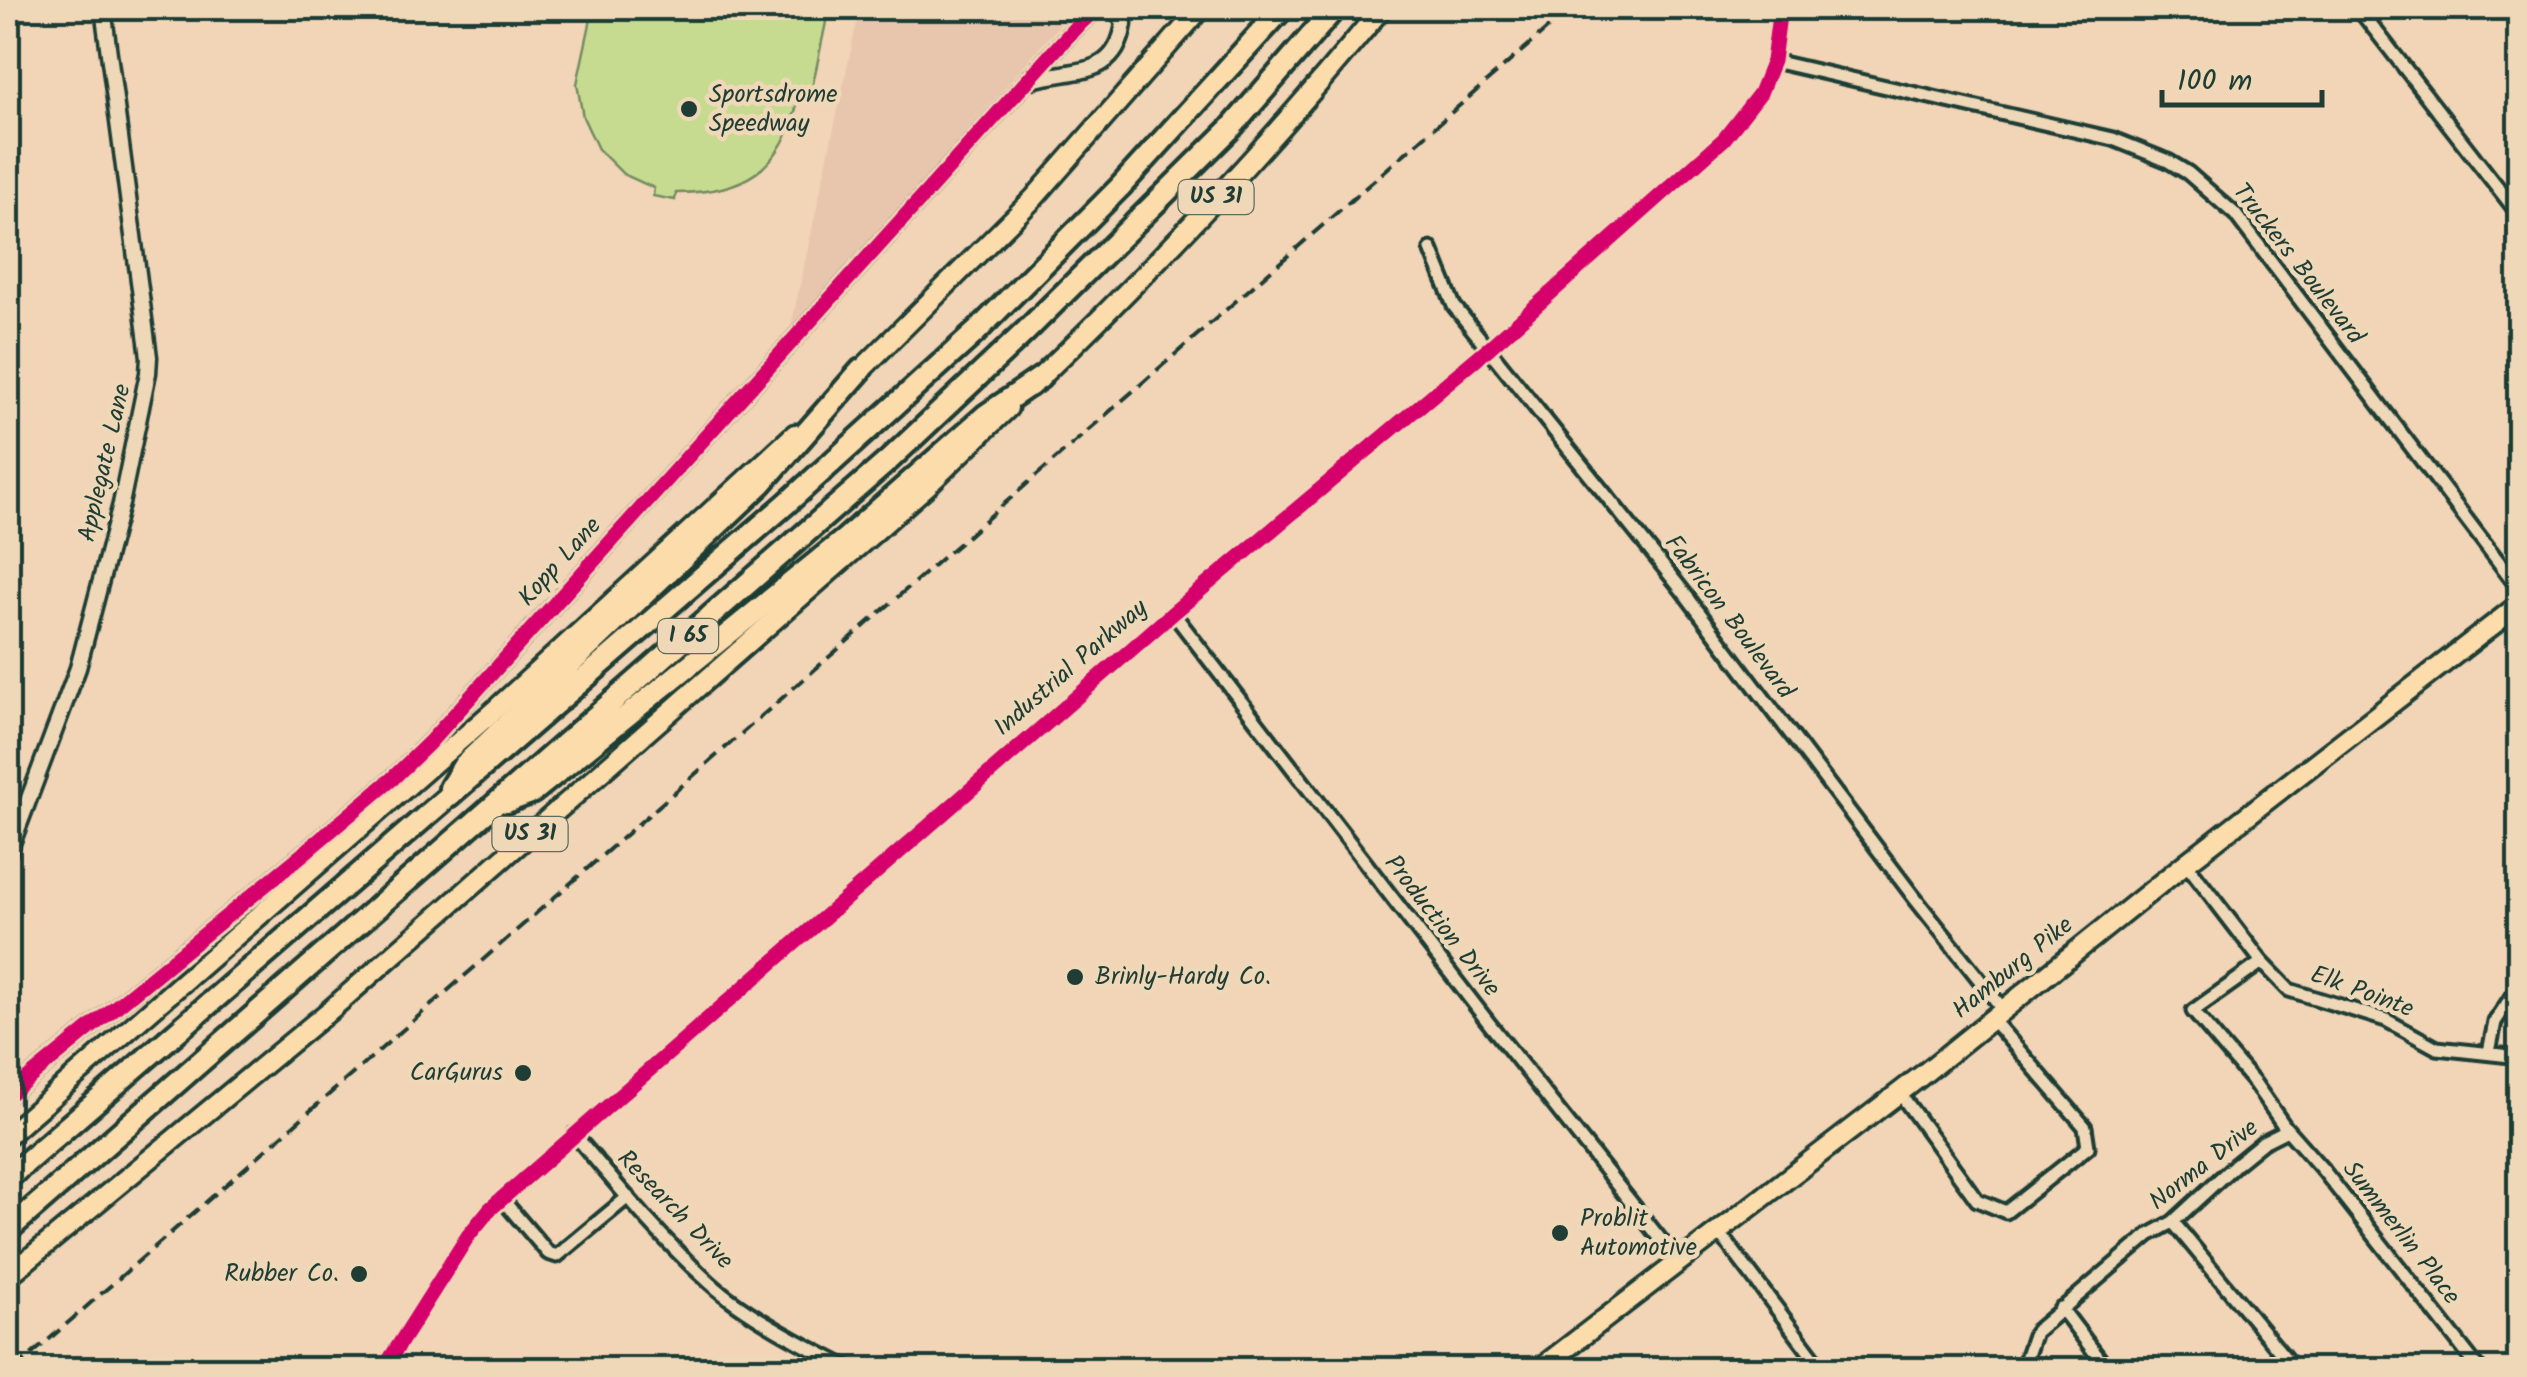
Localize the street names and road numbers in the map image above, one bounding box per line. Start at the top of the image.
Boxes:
street label: Truckers Boulevard [2222,174,2375,355]
road number: US 31 [1178,180,1254,214]
street label: Applegate Lane [67,380,143,546]
street label: Kopp Lane [508,508,612,616]
street label: Fabricon Boulevard [1654,526,1805,709]
street label: Industrial Parkway [985,589,1157,747]
road number: I 65 [658,619,718,653]
road number: US 31 [492,817,568,851]
street label: Production Drive [1374,846,1510,1006]
street label: Hamburg Pike [1944,906,2082,1030]
street label: Elk Pointe [2305,955,2419,1029]
street label: Norma Drive [2140,1109,2268,1221]
street label: Research Drive [607,1141,743,1279]
street label: Summerlin Place [2332,1152,2470,1314]

